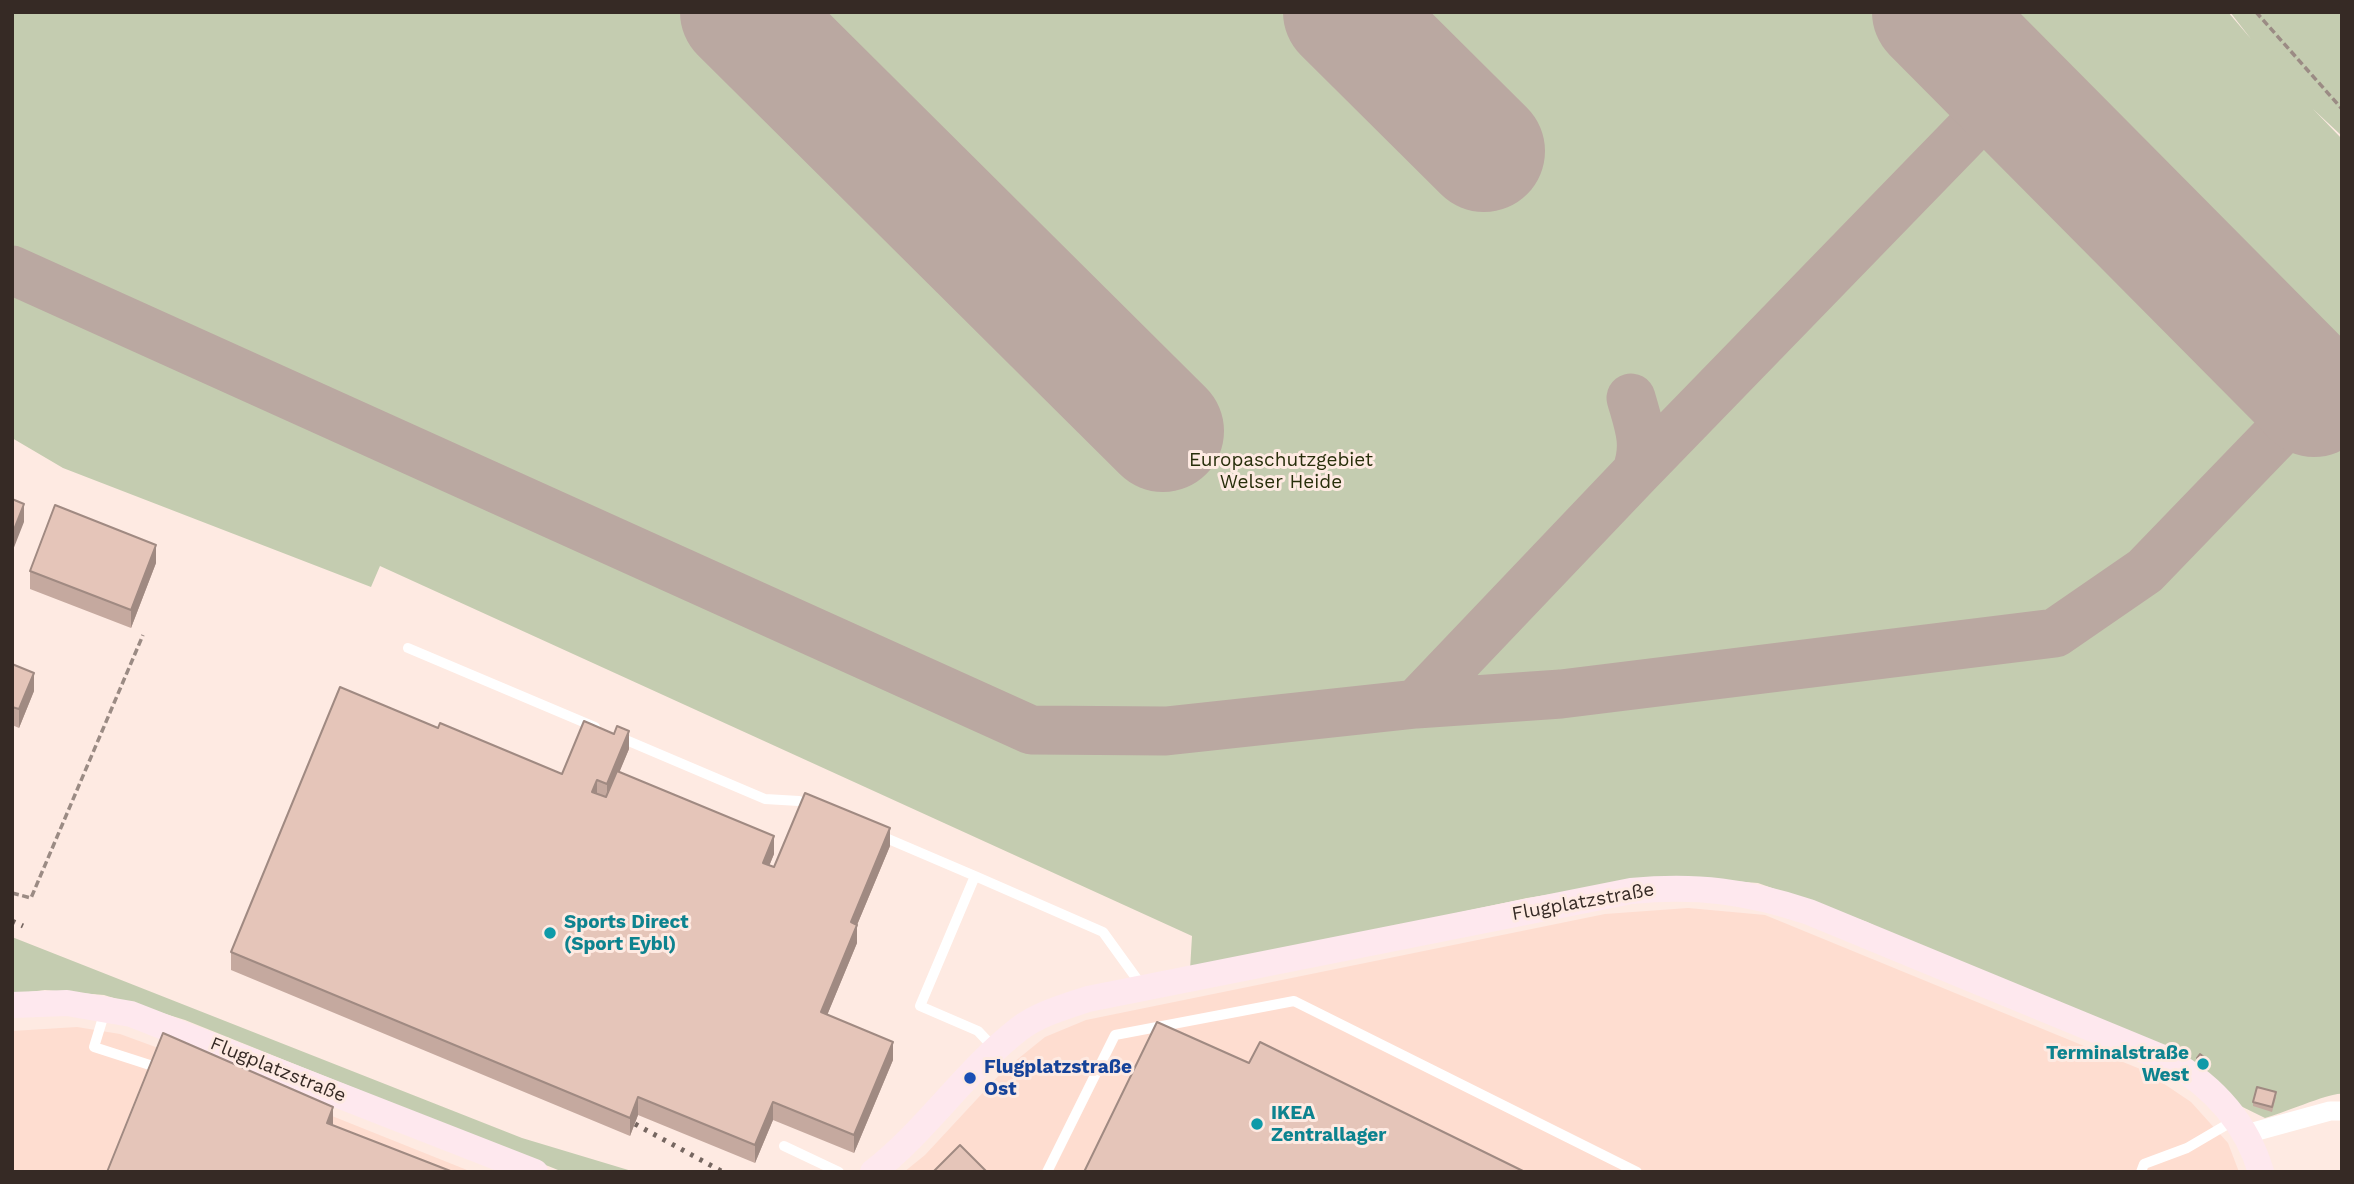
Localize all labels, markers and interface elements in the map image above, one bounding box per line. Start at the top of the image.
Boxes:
park label: Europaschutzgebiet Welser Heide [1189,449,1373,493]
street label: Flugplatzstraße [1510,878,1656,926]
place label: Sports Direct (Sport Eybl) [564,911,689,955]
marker: Sports Direct (Sport Eybl) [542,925,558,941]
street label: Flugplatzstraße [207,1032,349,1108]
place label: Terminalstraße West [2046,1042,2189,1086]
place label: Flugplatzstraße Ost [984,1056,1132,1100]
marker: Terminalstraße West [2195,1056,2211,1072]
marker: Flugplatzstraße Ost [962,1070,978,1086]
place label: IKEA Zentrallager [1271,1102,1386,1146]
marker: IKEA Zentrallager [1249,1116,1265,1132]

